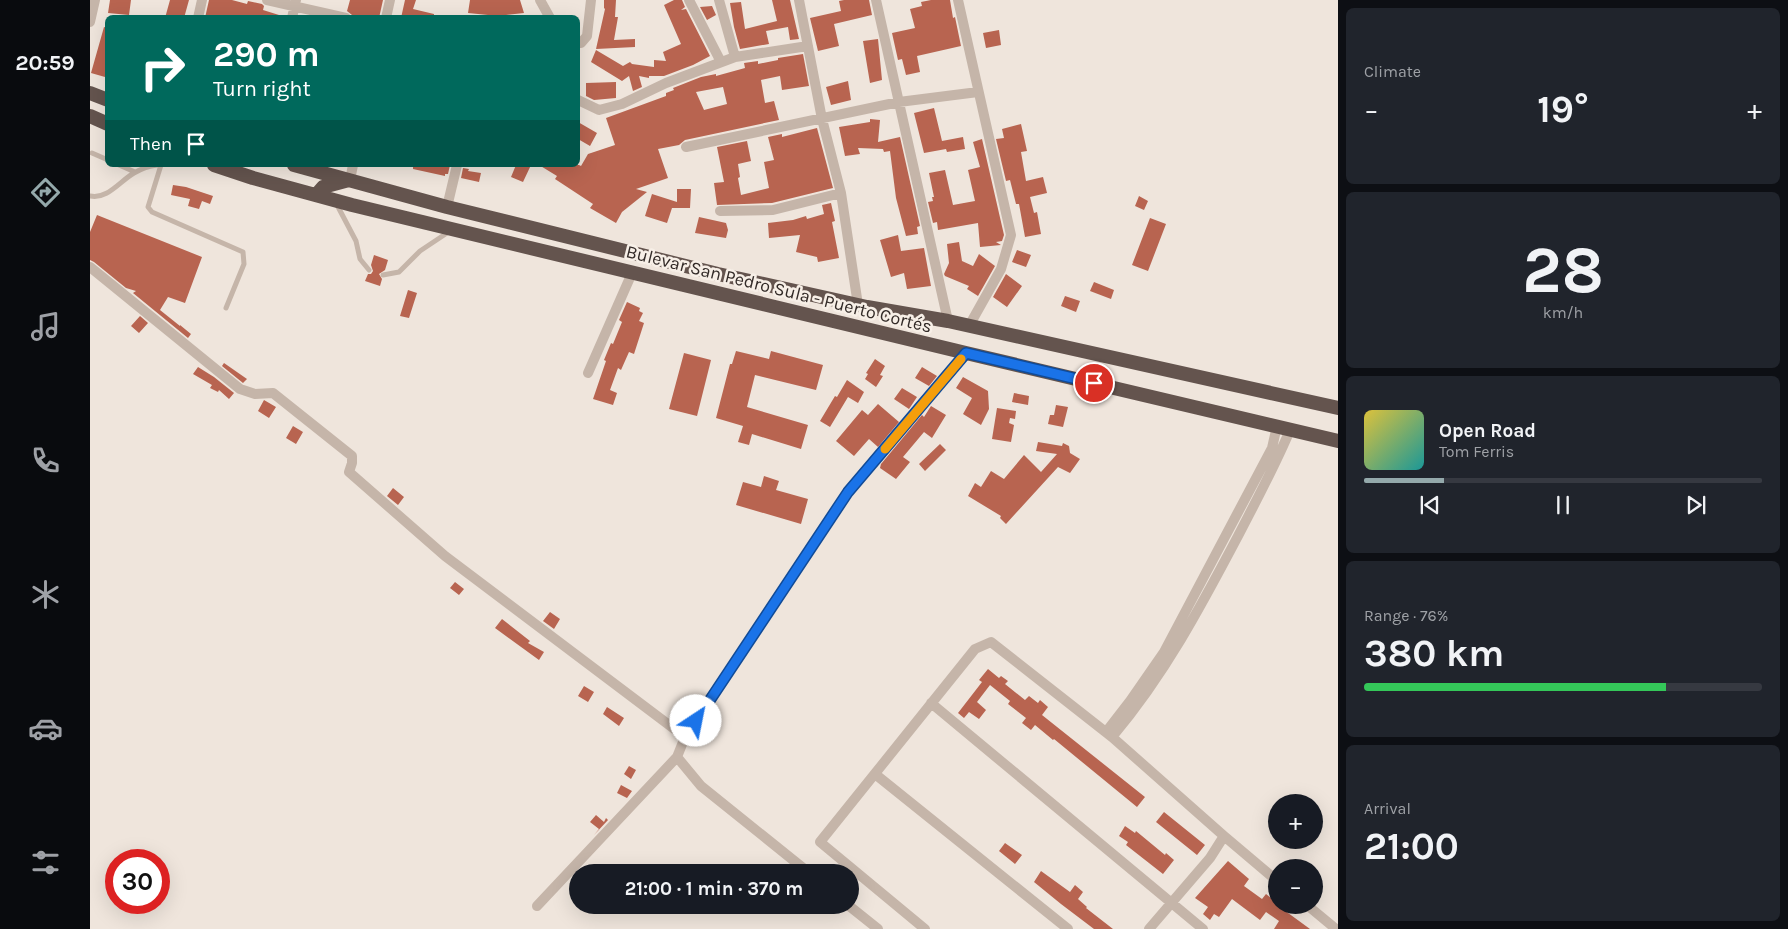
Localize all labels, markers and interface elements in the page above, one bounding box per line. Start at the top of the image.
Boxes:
text: 290 m [213,34,320,75]
icon: right [130,35,195,100]
text: 20:59 [15,50,75,76]
text: Climate [1364,62,1421,81]
text: Turn right [213,76,311,102]
text: 19° [1537,87,1589,132]
text: − [1364,93,1379,126]
text: + [1747,93,1762,126]
icon: arrive [182,130,210,158]
text: Then [130,133,172,155]
icon: directions [28,175,63,210]
text: 28 [1522,232,1604,308]
street label: Bulevar San Pedro Sula - Puerto Cortés [624,240,934,338]
text: km/h [1543,303,1583,322]
icon: music [28,309,63,344]
pin [1073,362,1115,404]
icon: arrive [1080,369,1108,397]
text: Open Road [1439,420,1536,442]
text: Tom Ferris [1439,442,1514,461]
icon: phone [28,443,63,478]
icon: previous [1416,491,1444,519]
icon: pause [1549,491,1577,519]
icon: next [1682,491,1710,519]
icon: climate [28,577,63,612]
text: Range · 76% [1364,606,1448,625]
text: 380 km [1364,631,1504,676]
position arrow [669,694,721,746]
icon: car [28,711,63,746]
map controls [1268,794,1323,914]
button: + [1268,794,1323,849]
text: Arrival [1364,799,1411,818]
text: 21:00 [1364,824,1459,869]
icon: filters [28,845,63,880]
speed limit sign: 30 [105,849,170,914]
button: − [1268,859,1323,914]
text: 21:00 · 1 min · 370 m [625,878,803,900]

